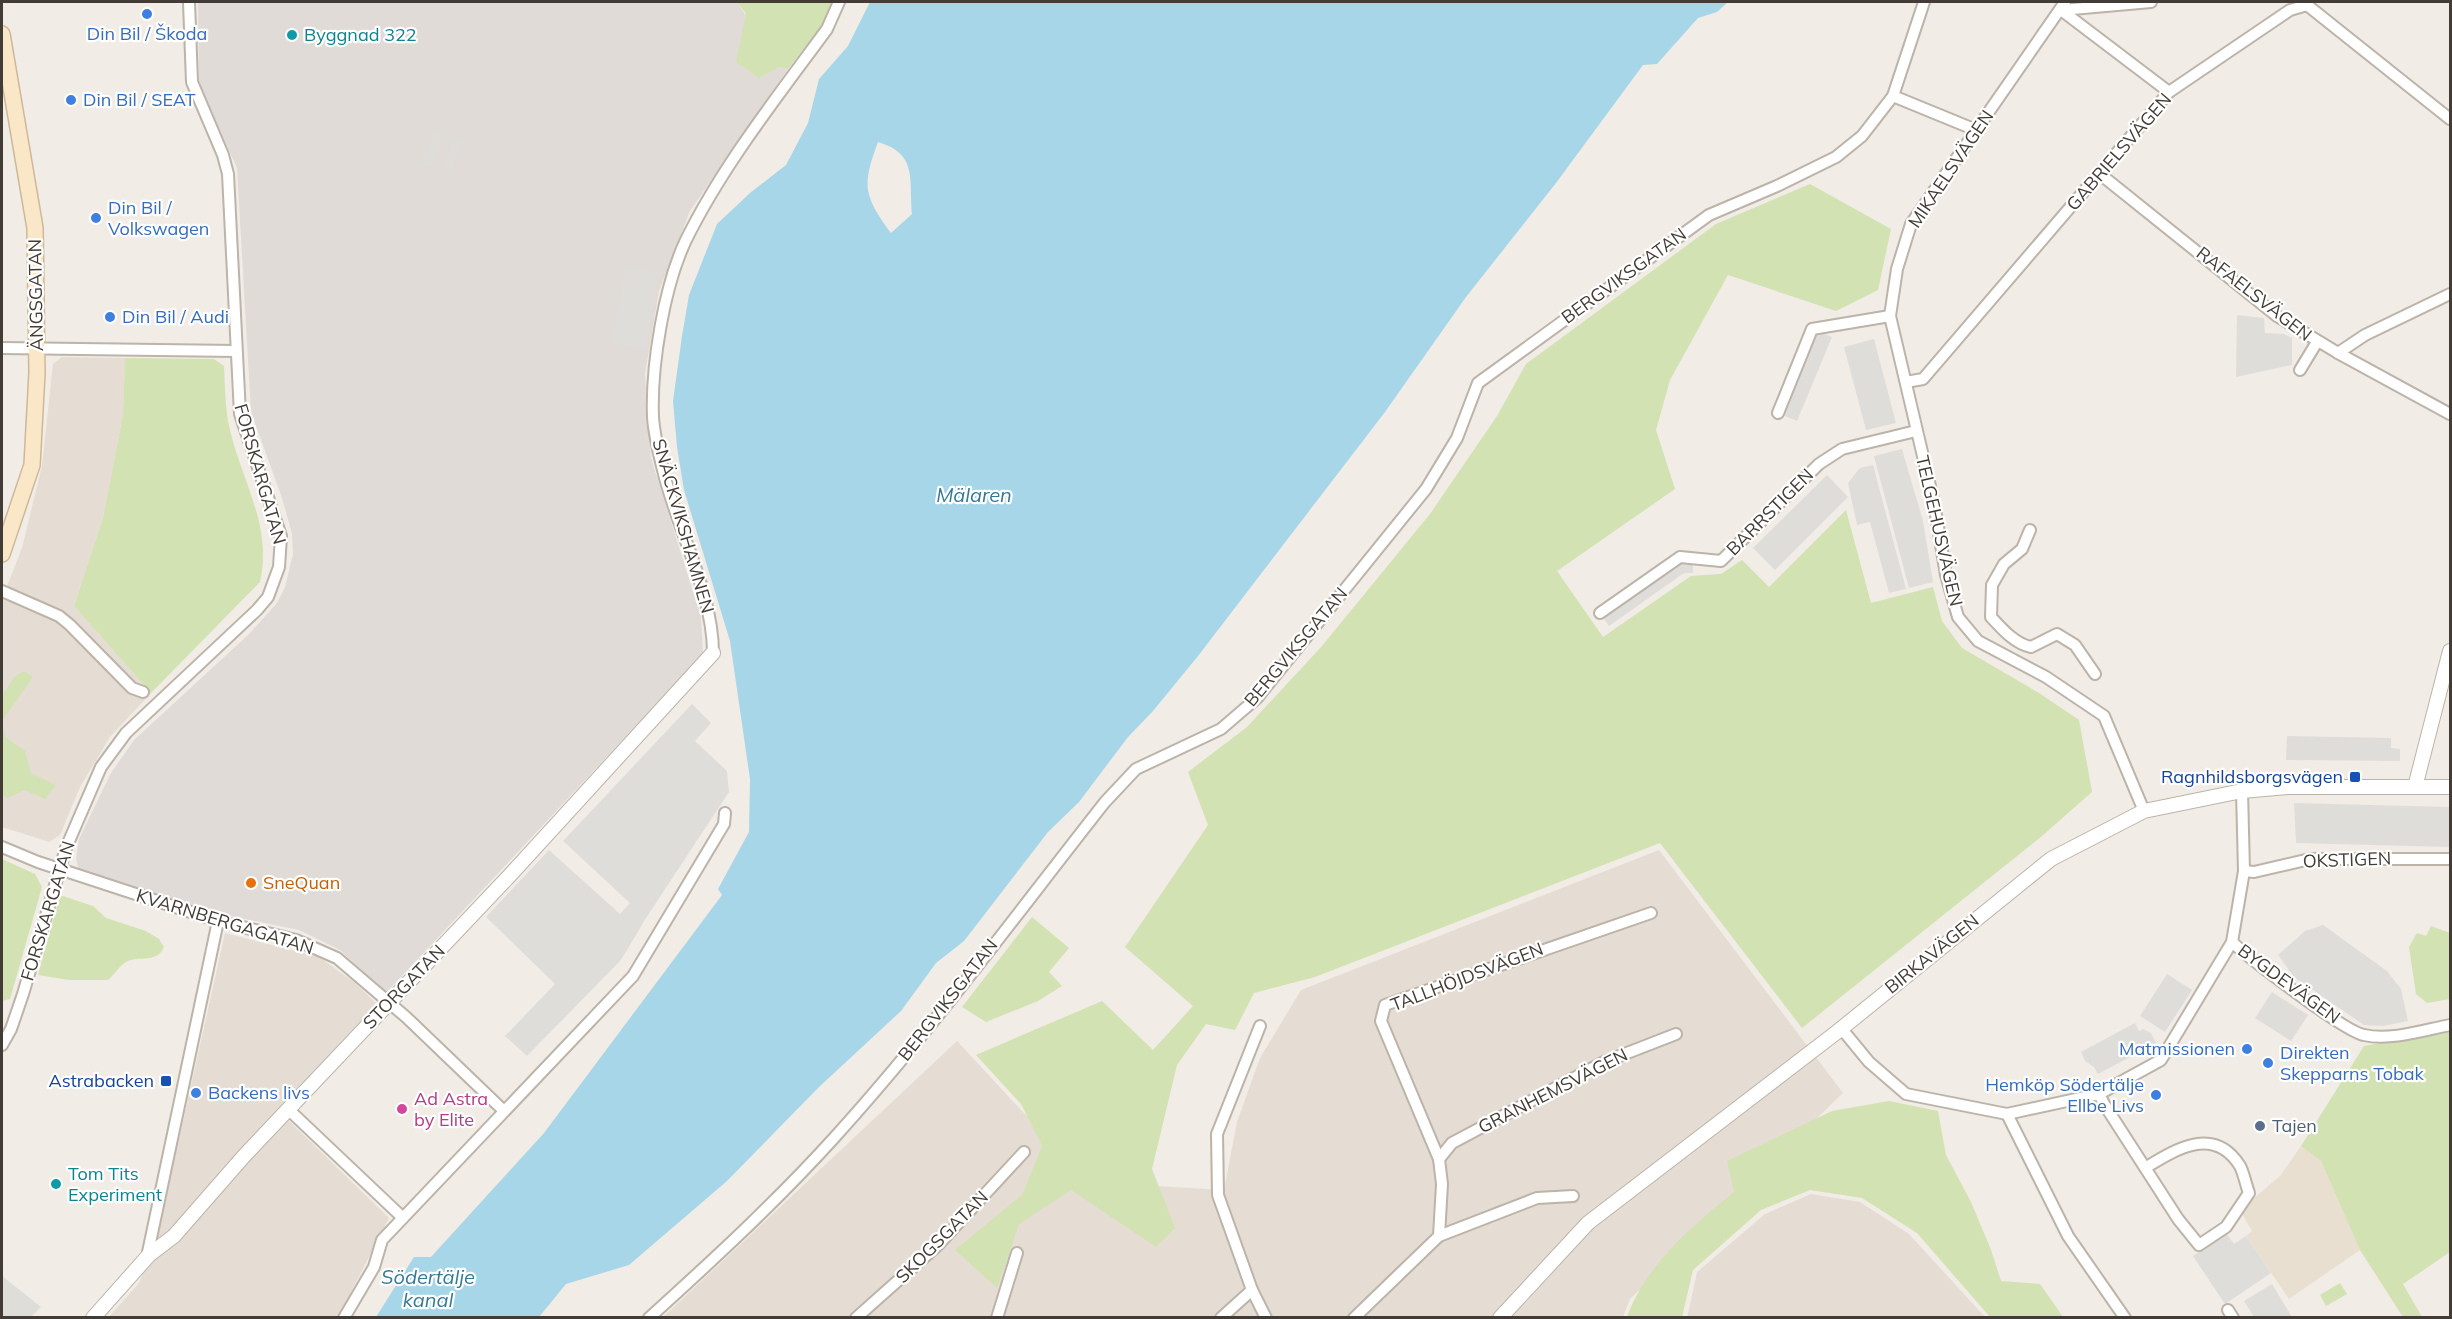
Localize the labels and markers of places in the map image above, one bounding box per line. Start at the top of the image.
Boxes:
marker: Din Bil / Škoda [140,7,154,21]
place label: Din Bil / Škoda [87,22,207,45]
place label: Byggnad 322 [304,23,417,46]
marker: Byggnad 322 [285,28,299,42]
place label: Din Bil / SEAT [83,88,196,111]
marker: Din Bil / SEAT [64,93,78,107]
place label: Din Bil / Volkswagen [108,196,209,240]
marker: Din Bil / Volkswagen [89,211,103,225]
place label: Din Bil / Audi [122,305,229,328]
marker: Din Bil / Audi [103,310,117,324]
place label: Ragnhildsborgsvägen [2161,765,2343,788]
marker: Ragnhildsborgsvägen [2348,770,2362,784]
place label: SneQuan [263,871,340,894]
marker: SneQuan [244,876,258,890]
place label: Matmissionen [2119,1037,2235,1060]
place label: Direkten Skepparns Tobak [2280,1041,2425,1085]
marker: Matmissionen [2240,1042,2254,1056]
marker: Direkten Skepparns Tobak [2261,1056,2275,1070]
place label: Astrabacken [49,1069,154,1092]
place label: Hemköp Södertälje Ellbe Livs [1985,1073,2144,1117]
marker: Astrabacken [159,1074,173,1088]
place label: Backens livs [208,1081,310,1104]
marker: Backens livs [189,1086,203,1100]
place label: Ad Astra by Elite [414,1087,488,1131]
marker: Hemköp Södertälje Ellbe Livs [2149,1088,2163,1102]
marker: Ad Astra by Elite [395,1102,409,1116]
place label: Tajen [2272,1114,2317,1137]
marker: Tajen [2253,1119,2267,1133]
place label: Tom Tits Experiment [68,1162,162,1206]
marker: Tom Tits Experiment [49,1177,63,1191]

